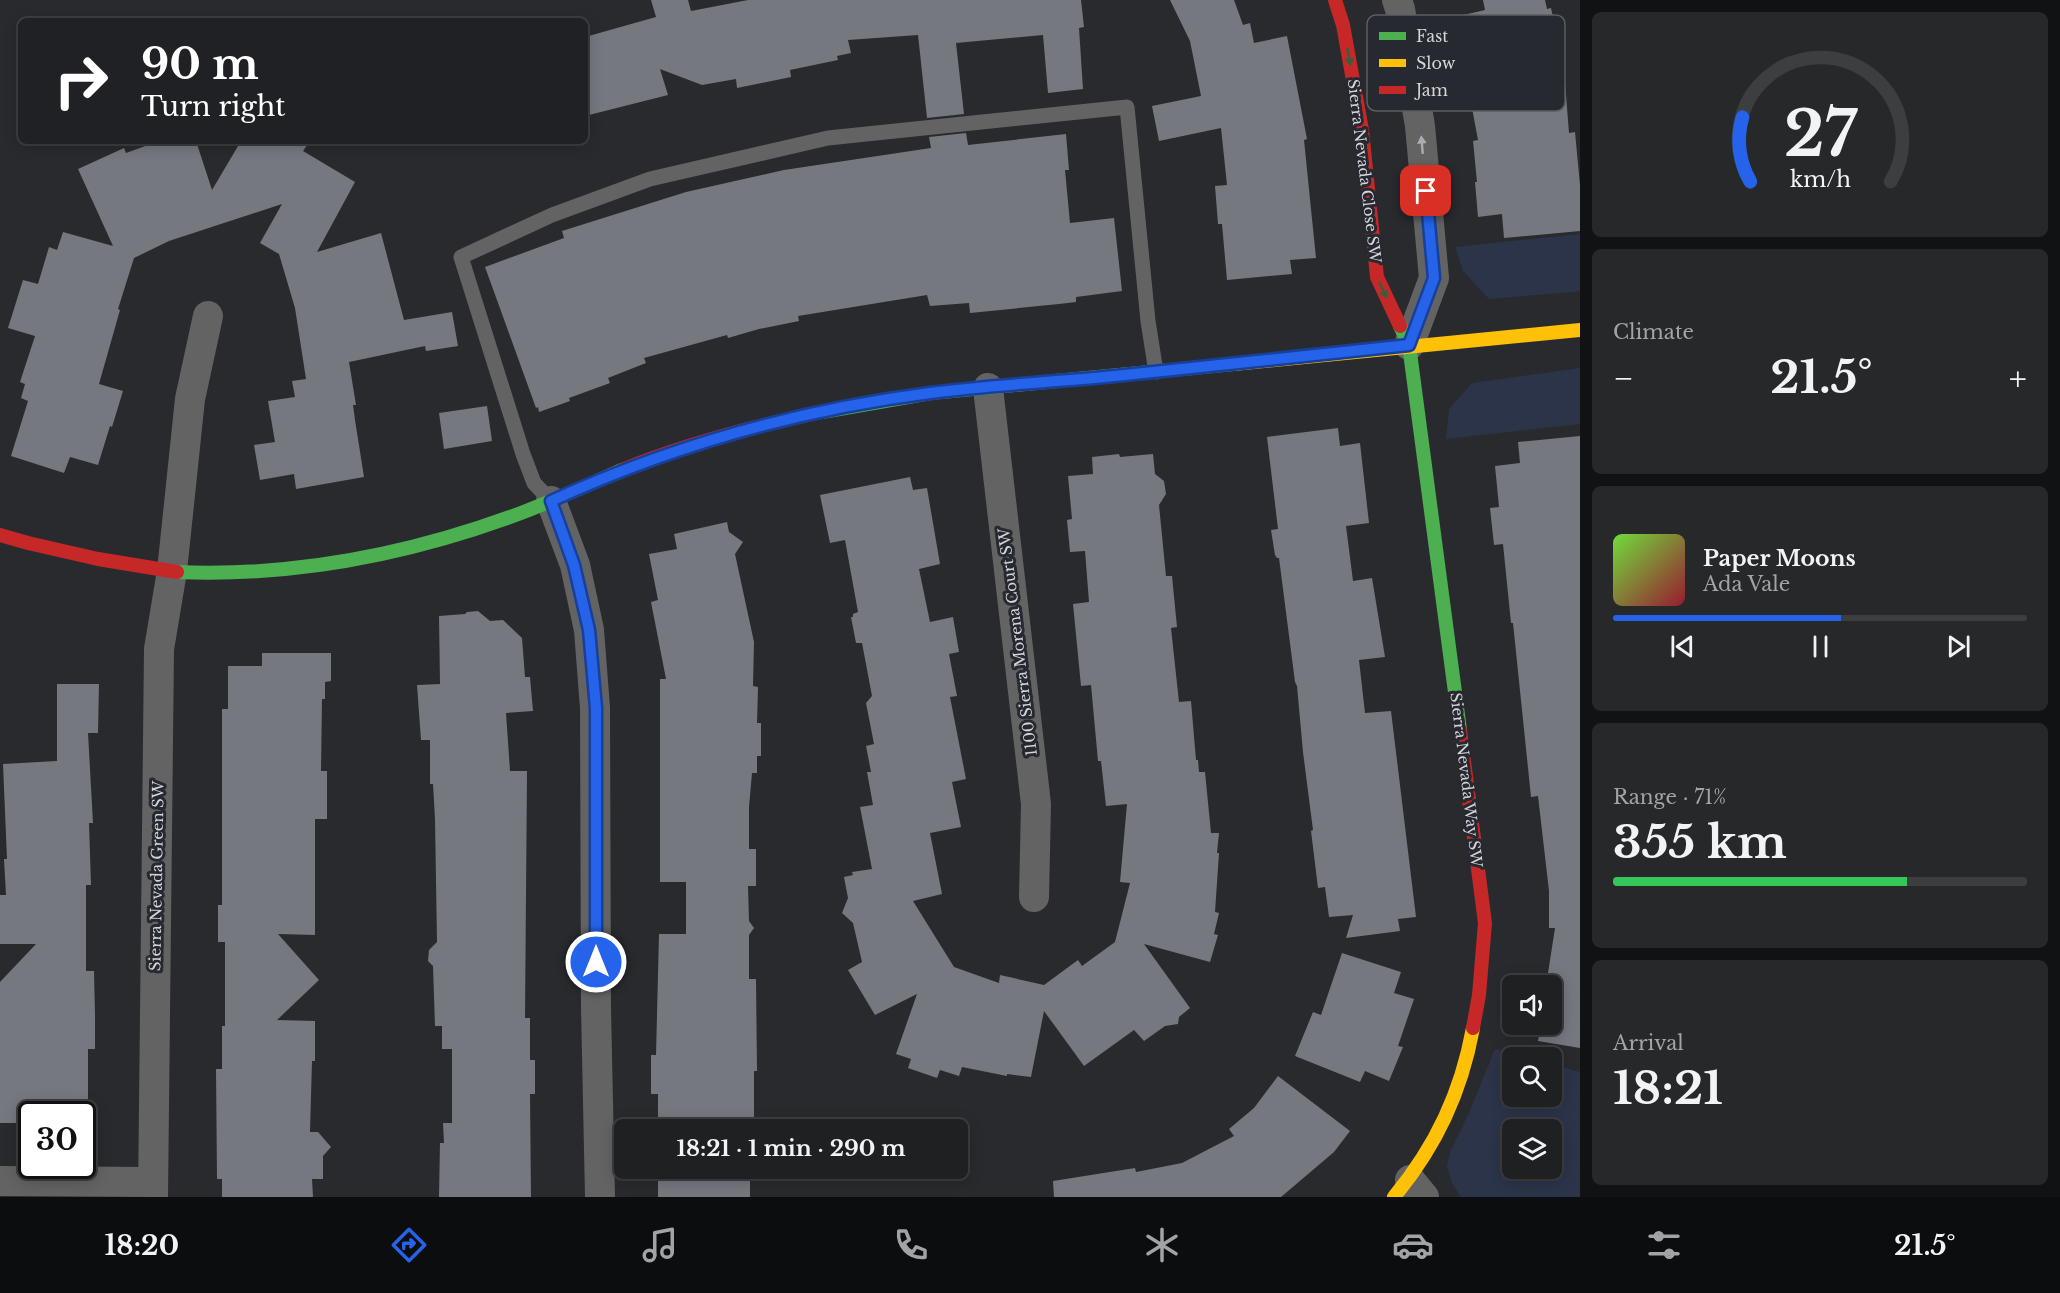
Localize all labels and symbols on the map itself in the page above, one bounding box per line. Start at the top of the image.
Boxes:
legend [1367,15,1565,111]
text: Fast [1416,26,1448,46]
one-way arrow [1345,47,1354,66]
text: Slow [1416,53,1456,73]
street label: Sierra Nevada Close SW [1344,78,1385,264]
text: Jam [1414,80,1448,100]
one-way arrow [1417,135,1427,154]
pin [1400,165,1451,216]
one-way arrow [1379,282,1388,299]
street label: 1100 Sierra Morena Court SW [994,527,1041,757]
street label: Sierra Nevada Way SW [1446,691,1487,869]
street label: Sierra Nevada Green SW [145,780,168,971]
position arrow [564,930,628,994]
speed limit sign: 30 [18,1101,96,1179]

